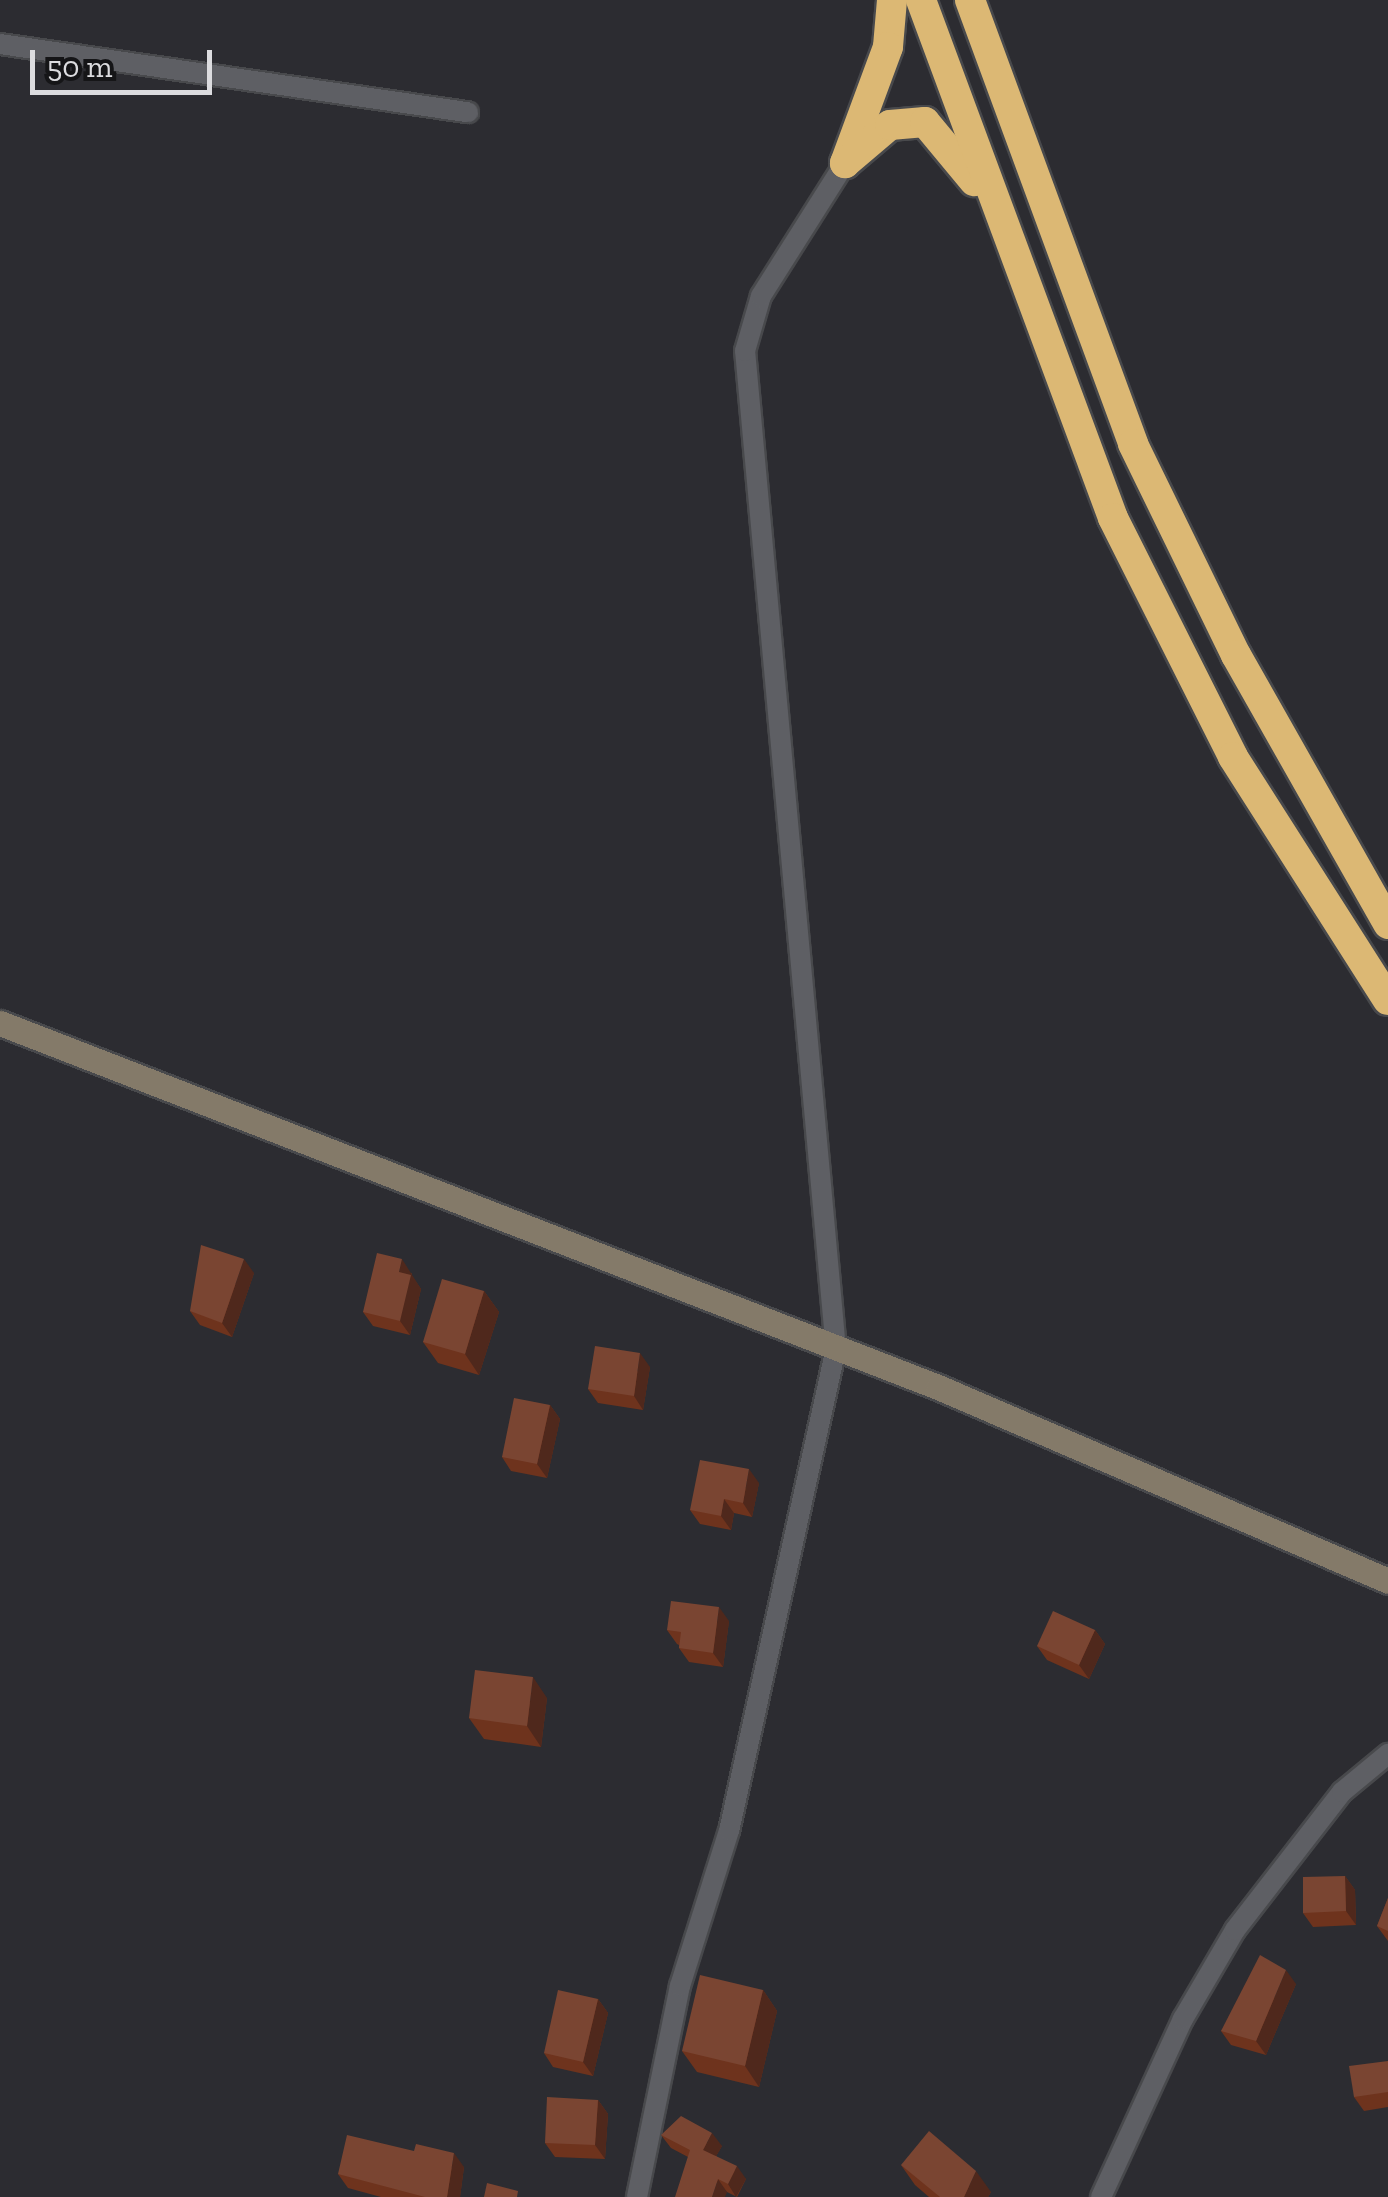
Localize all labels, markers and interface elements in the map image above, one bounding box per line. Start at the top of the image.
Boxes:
scale bar [35,30,218,92]
text: 50 m [47,49,112,85]

